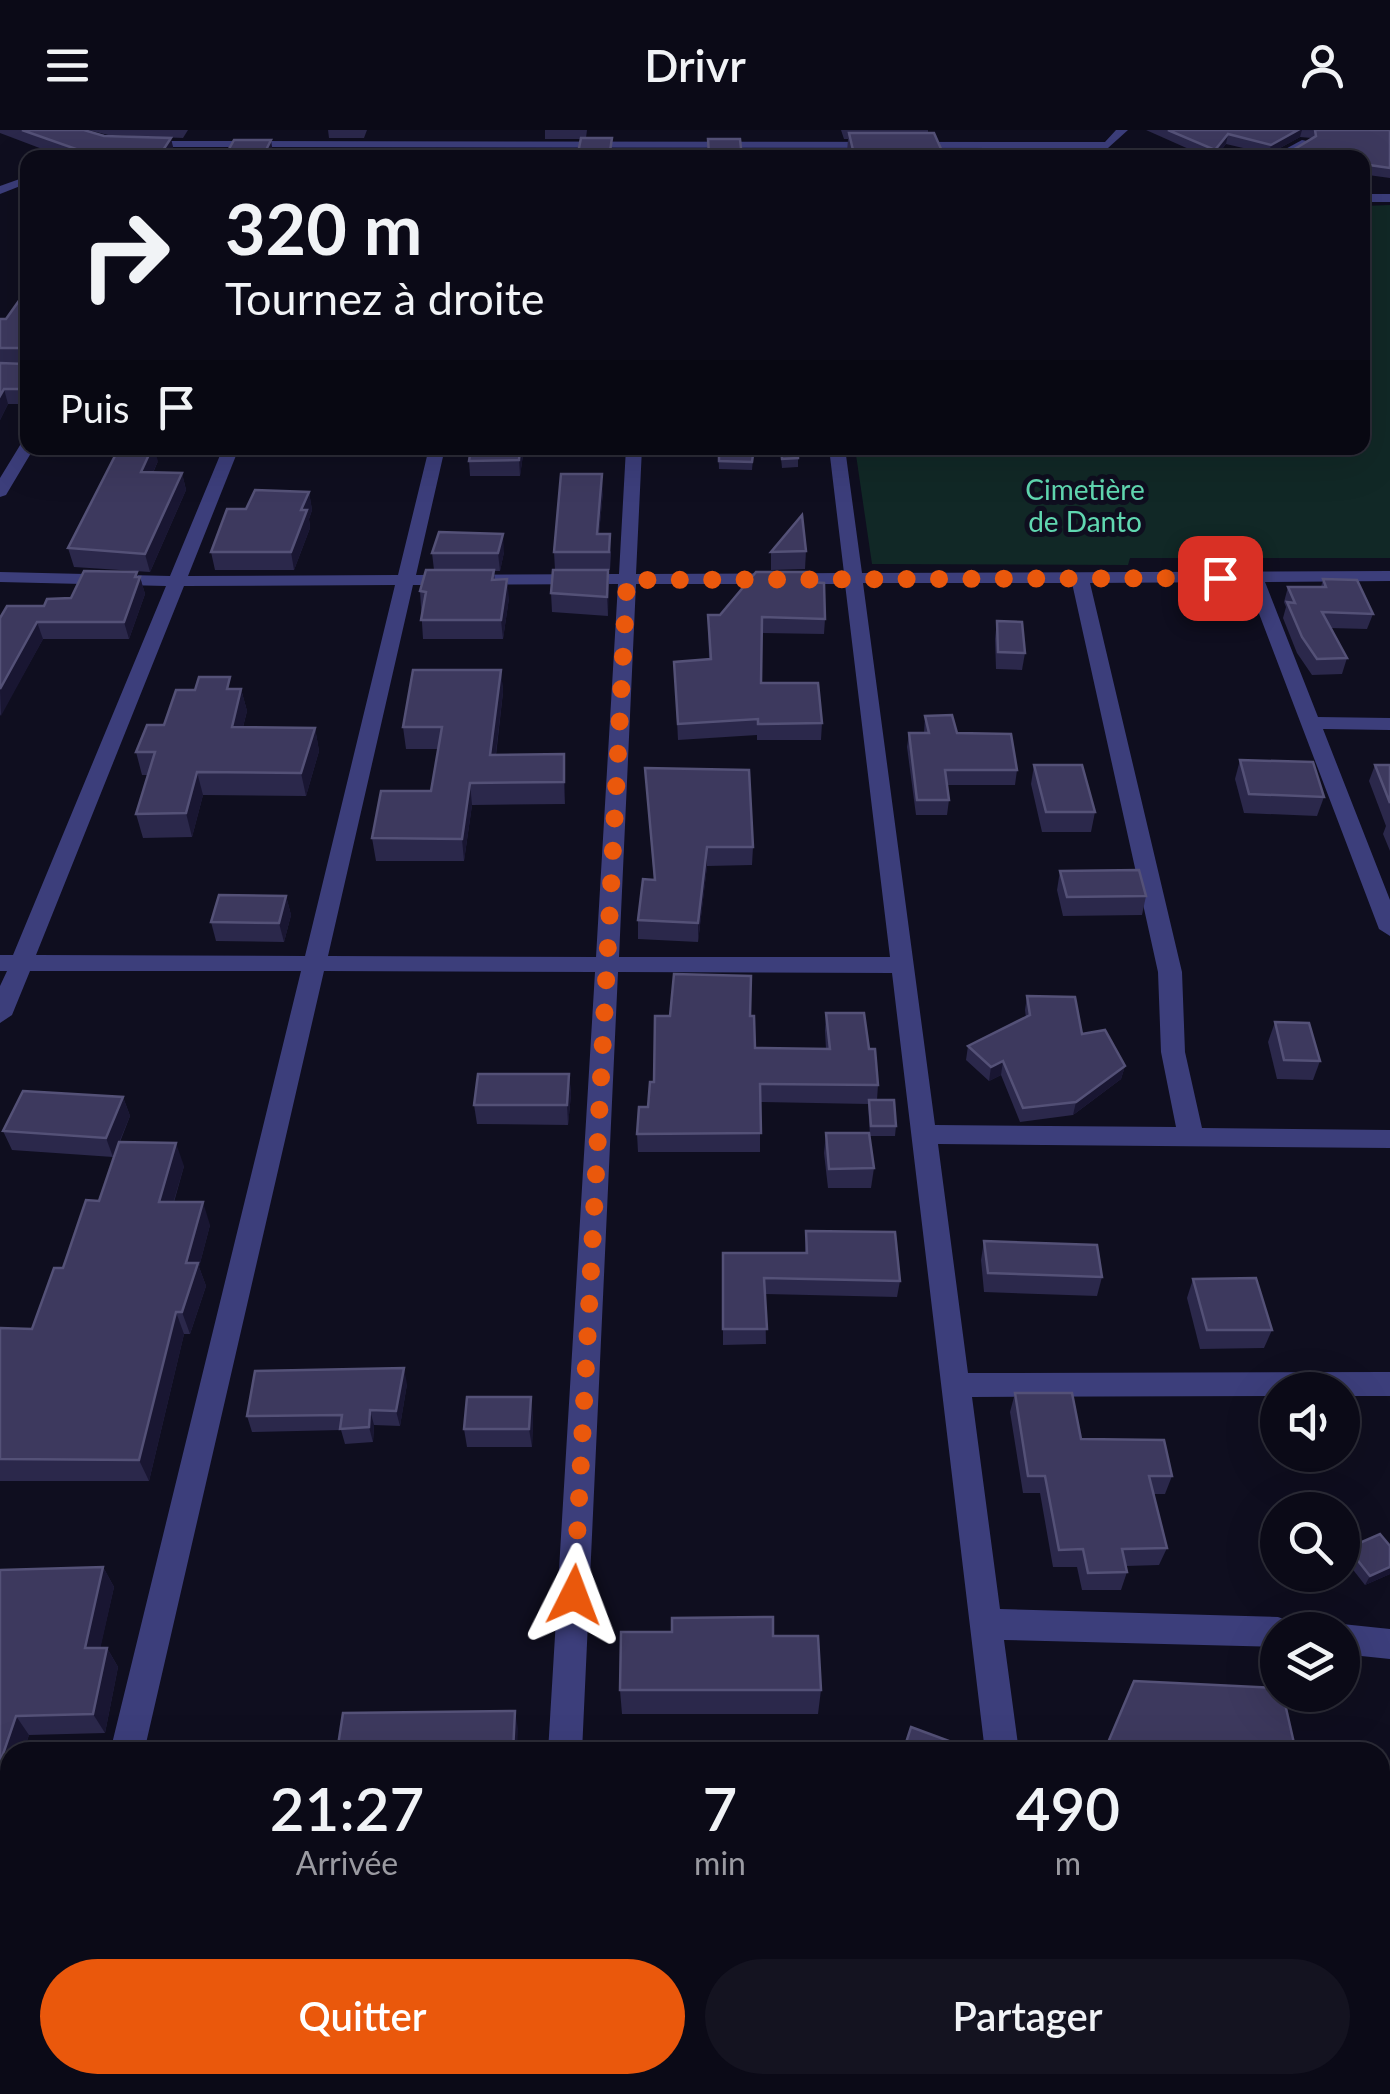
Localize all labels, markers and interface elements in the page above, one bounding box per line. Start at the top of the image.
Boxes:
icon: menu [40,38,95,93]
text: Drivr [644,38,746,92]
icon: person [1295,38,1350,93]
text: 320 m [225,186,422,270]
icon: right [60,190,190,320]
text: Tournez à droite [225,271,544,325]
icon: arrive [149,380,204,435]
text: Puis [60,385,129,431]
park label: Cimetière de Danto [1025,472,1145,538]
pin [1178,536,1263,621]
icon: arrive [1193,551,1248,606]
map controls [1260,1372,1360,1712]
button: sound [1260,1372,1360,1472]
button: search [1260,1492,1360,1592]
position arrow [522,1543,626,1647]
button: layers [1260,1612,1360,1712]
text: 21:27 [270,1772,424,1844]
text: 7 [703,1772,737,1844]
text: 490 [1016,1772,1120,1844]
text: Arrivée [296,1843,398,1882]
text: min [694,1843,746,1882]
text: m [1055,1843,1081,1882]
button: Quitter [40,1959,685,2074]
button: Partager [705,1959,1350,2074]

